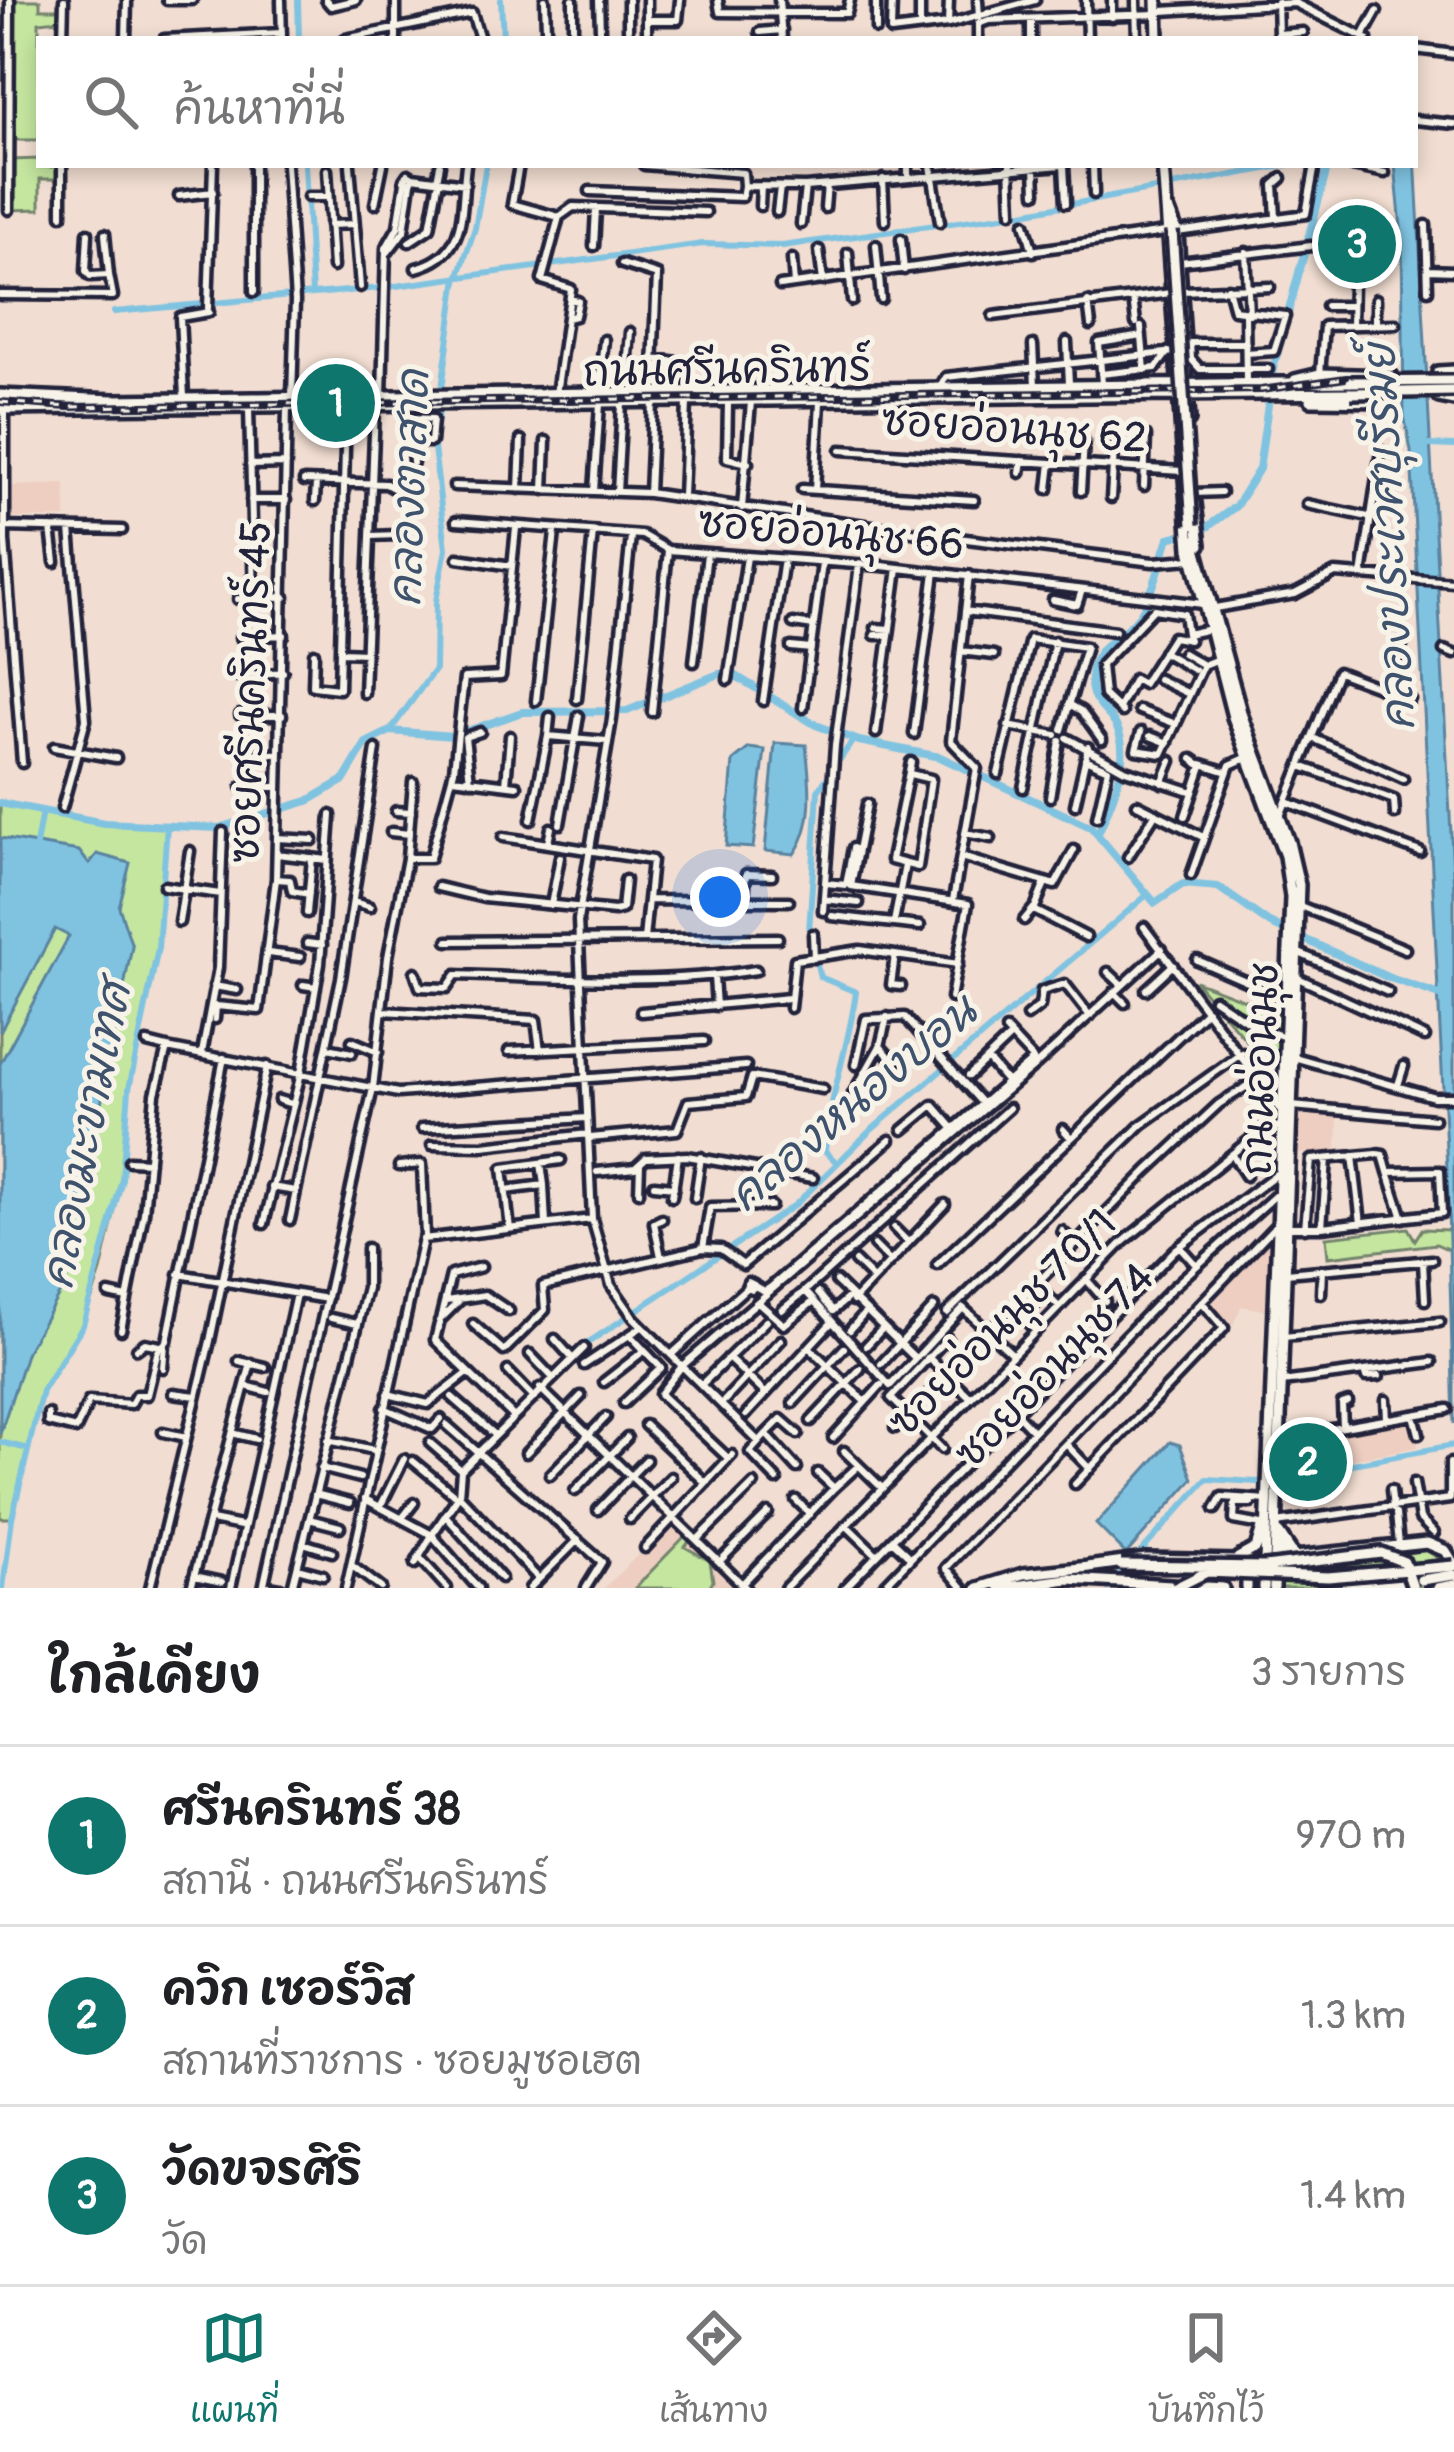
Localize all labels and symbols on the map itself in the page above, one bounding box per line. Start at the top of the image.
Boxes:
pin: 3 [1318,199,1396,289]
water label: คลองประเวศบุรีรมย์ [1349,333,1432,732]
street label: ถนนศรีนครินทร์ [583,338,871,399]
pin: 1 [297,358,375,448]
water label: คลองตาสาด [378,367,442,607]
street label: ซอยอ่อนนุช 62 [879,393,1148,469]
street label: ซอยอ่อนนุช 66 [696,494,966,576]
street label: ซอยศรีนครินทร์ 45 [216,520,283,864]
your location [690,867,750,927]
street label: ถนนอ่อนนุช [1229,962,1295,1176]
water label: คลองมะขามเทศ [30,969,146,1293]
water label: คลองหนองบอน [718,982,991,1224]
street label: ซอยอ่อนนุช 70/1 [877,1197,1130,1450]
street label: ซอยอ่อนนุช 74 [943,1251,1168,1482]
pin: 2 [1269,1417,1347,1507]

